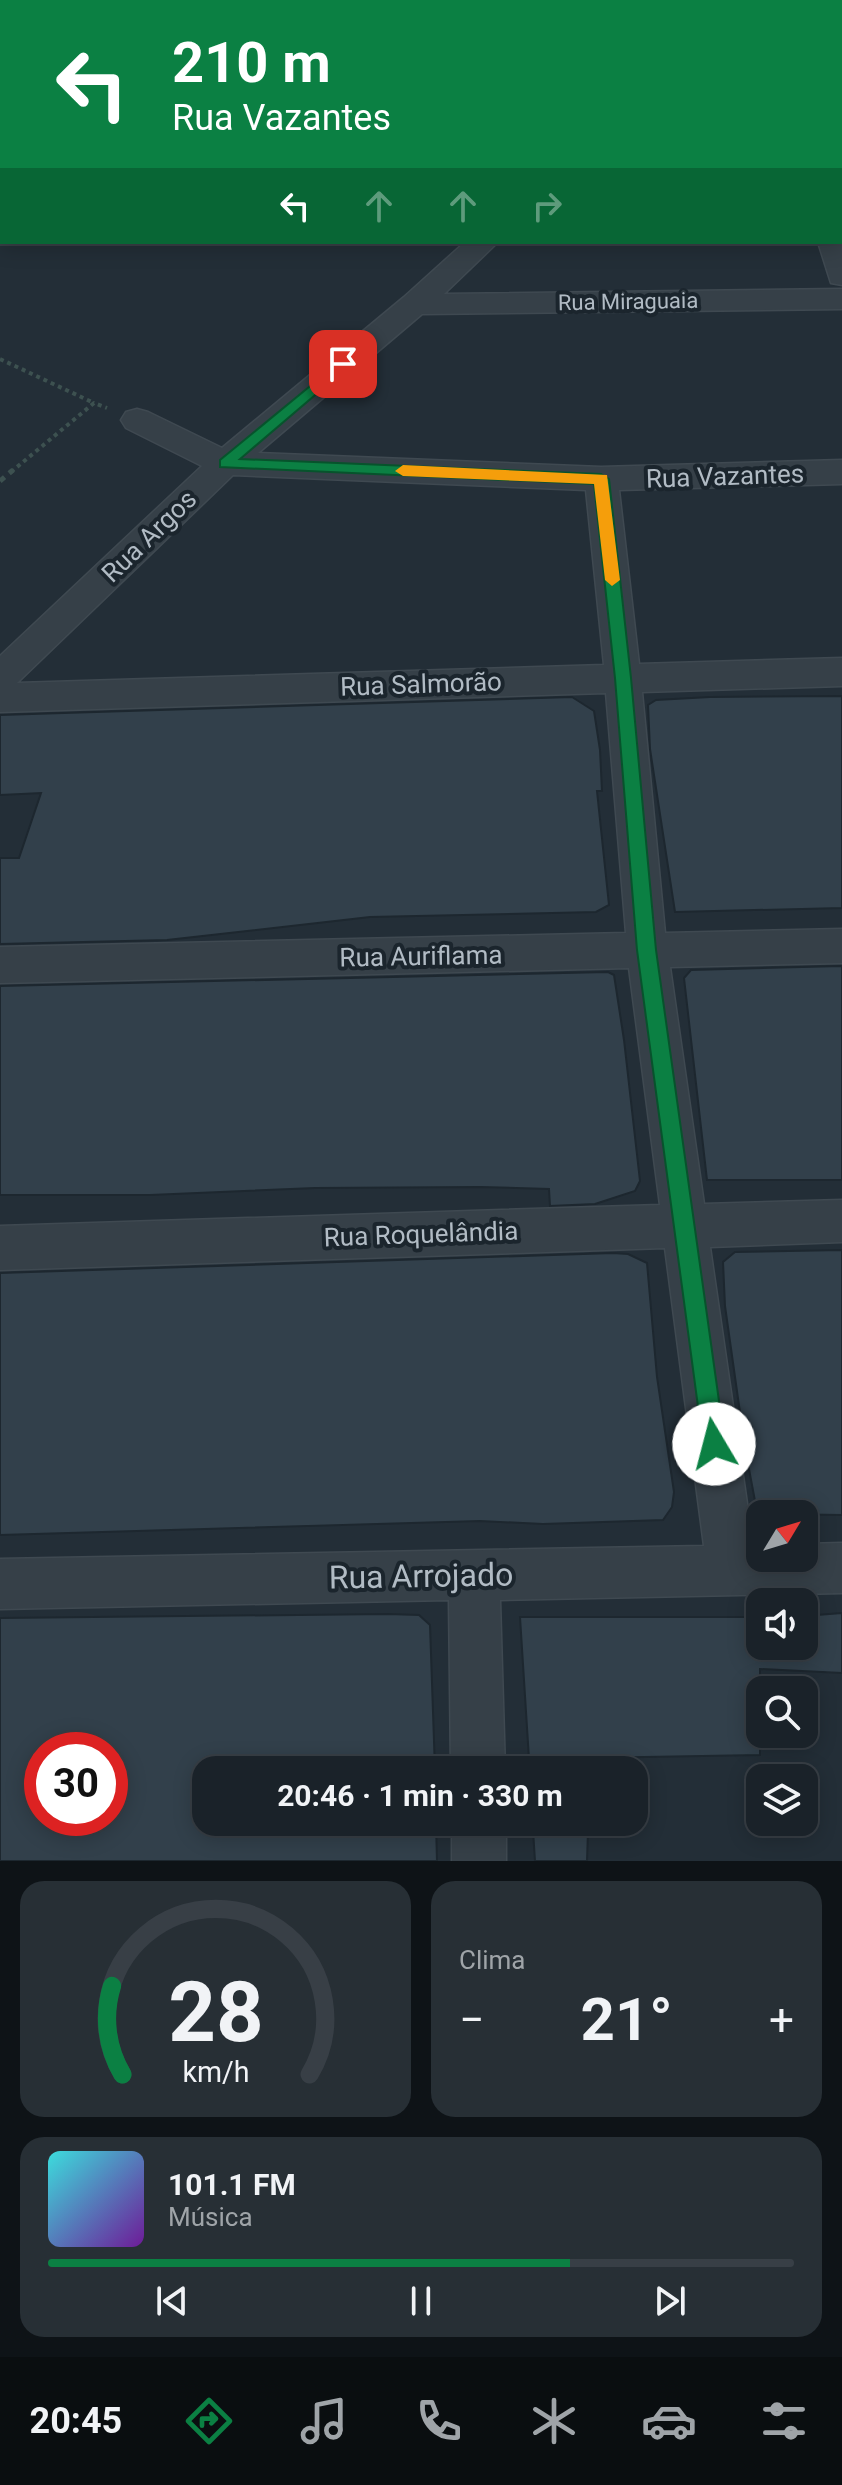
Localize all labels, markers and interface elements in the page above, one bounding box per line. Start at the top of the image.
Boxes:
text: 210 m [172,30,331,96]
icon: left [40,32,144,136]
text: Rua Vazantes [172,97,391,139]
icon: left [273,184,317,228]
icon: ahead [357,184,401,228]
icon: ahead [441,184,485,228]
icon: right [525,184,569,228]
street label: Rua Miraguaia [558,288,698,315]
pin [309,330,377,398]
icon: arrive [321,342,365,386]
street label: Rua Vazantes [645,458,805,494]
street label: Rua Argos [96,484,202,588]
street label: Rua Salmorão [340,666,502,702]
street label: Rua Auriflama [339,940,503,972]
street label: Rua Roquelândia [323,1216,519,1252]
position arrow [672,1402,756,1486]
north arrow [746,1500,818,1572]
map controls [746,1500,818,1836]
street label: Rua Arrojado [328,1555,514,1597]
button: sound [746,1588,818,1660]
button: search [746,1676,818,1748]
speed limit sign: 30 [24,1732,128,1836]
button: layers [746,1764,818,1836]
text: 20:46 · 1 min · 330 m [277,1778,563,1813]
text: Clima [459,1945,526,1975]
text: 28 [168,1964,263,2061]
text: 21° [580,1984,673,2055]
text: − [459,1994,484,2046]
text: + [769,1994,794,2046]
text: km/h [182,2055,249,2089]
text: 101.1 FM [168,2167,296,2202]
text: Música [168,2202,253,2232]
icon: previous [150,2279,194,2323]
icon: pause [399,2279,443,2323]
icon: next [648,2279,692,2323]
icon: directions [181,2393,237,2449]
icon: music [296,2393,352,2449]
icon: phone [411,2393,467,2449]
icon: climate [526,2393,582,2449]
icon: car [641,2393,697,2449]
icon: filters [756,2393,812,2449]
text: 20:45 [30,2400,122,2442]

